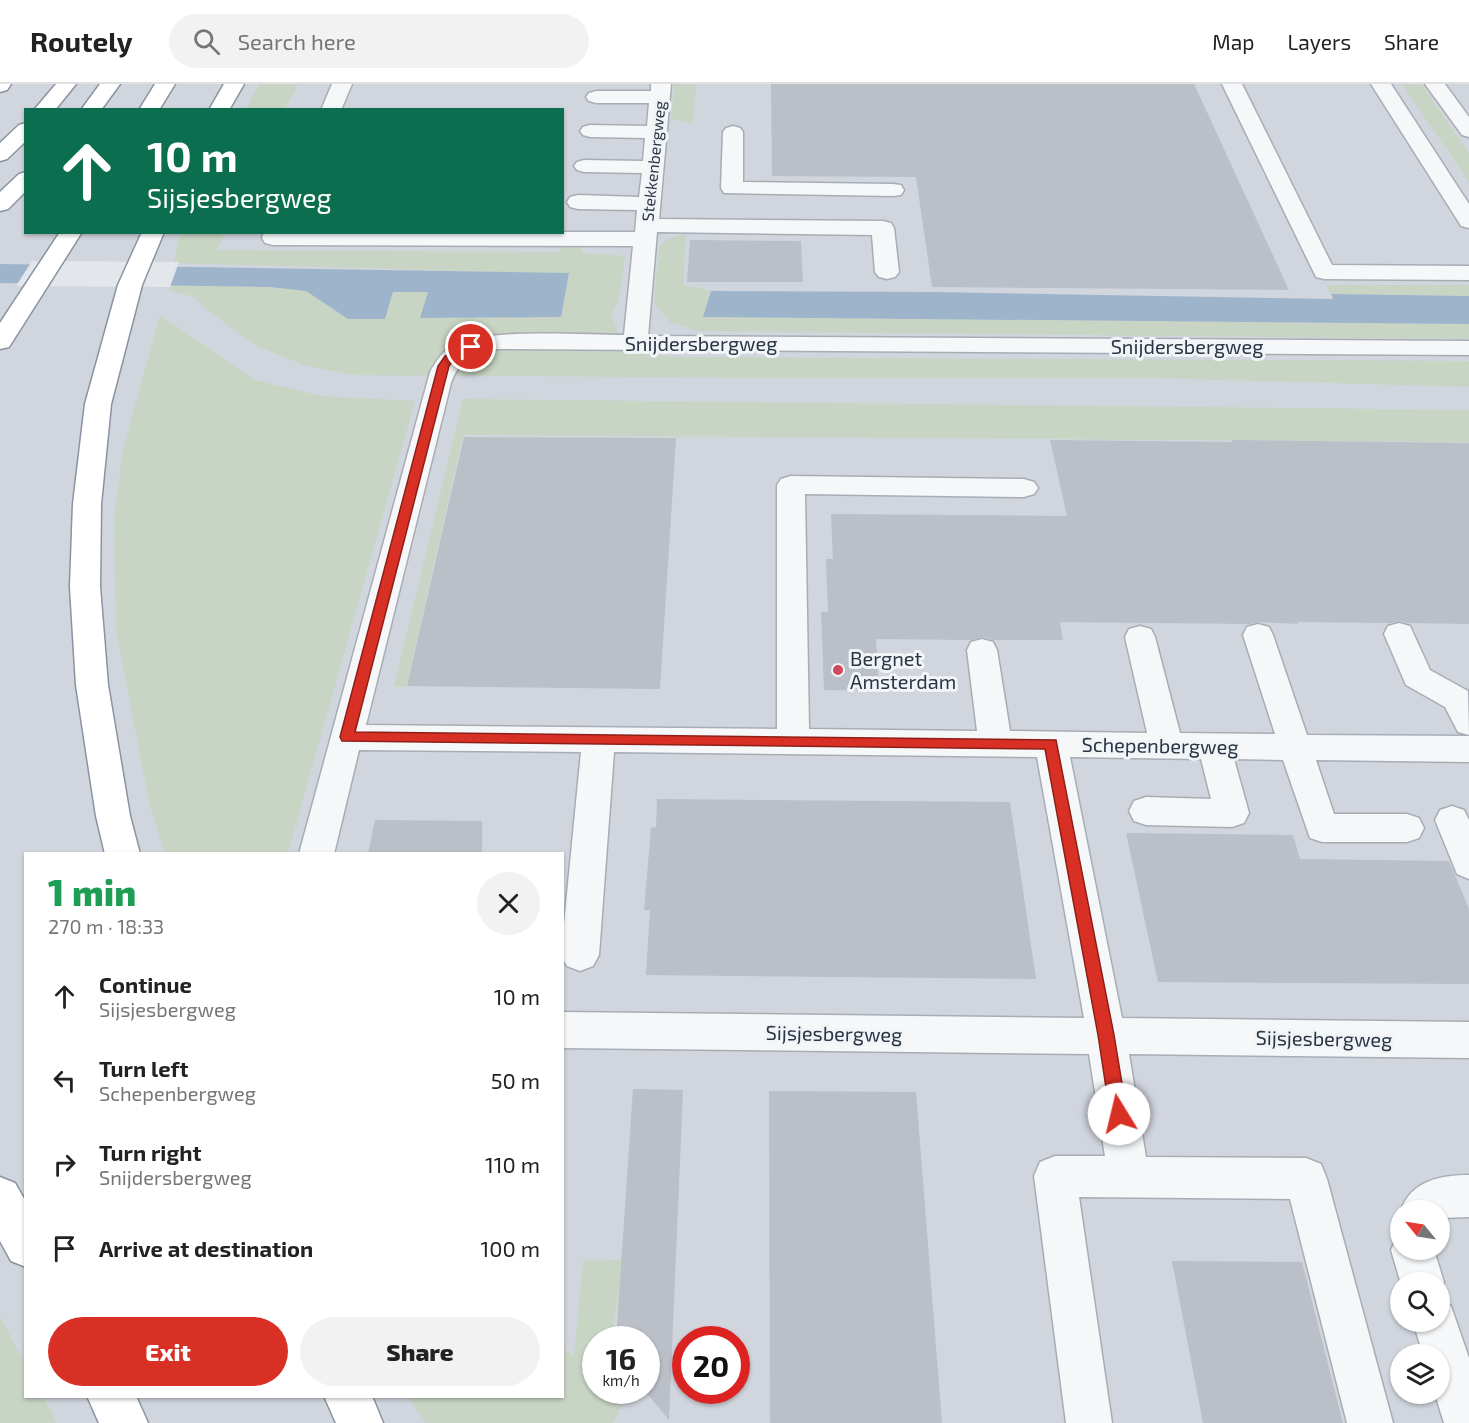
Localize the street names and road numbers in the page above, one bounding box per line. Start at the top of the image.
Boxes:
street label: Stekkenbergweg [637,100,669,222]
street label: Snijdersbergweg [625,331,777,355]
street label: Snijdersbergweg [1111,334,1263,358]
street label: Schepenbergweg [1081,732,1239,758]
street label: Sijsjesbergweg [765,1020,903,1046]
street label: Sijsjesbergweg [1255,1025,1393,1051]

